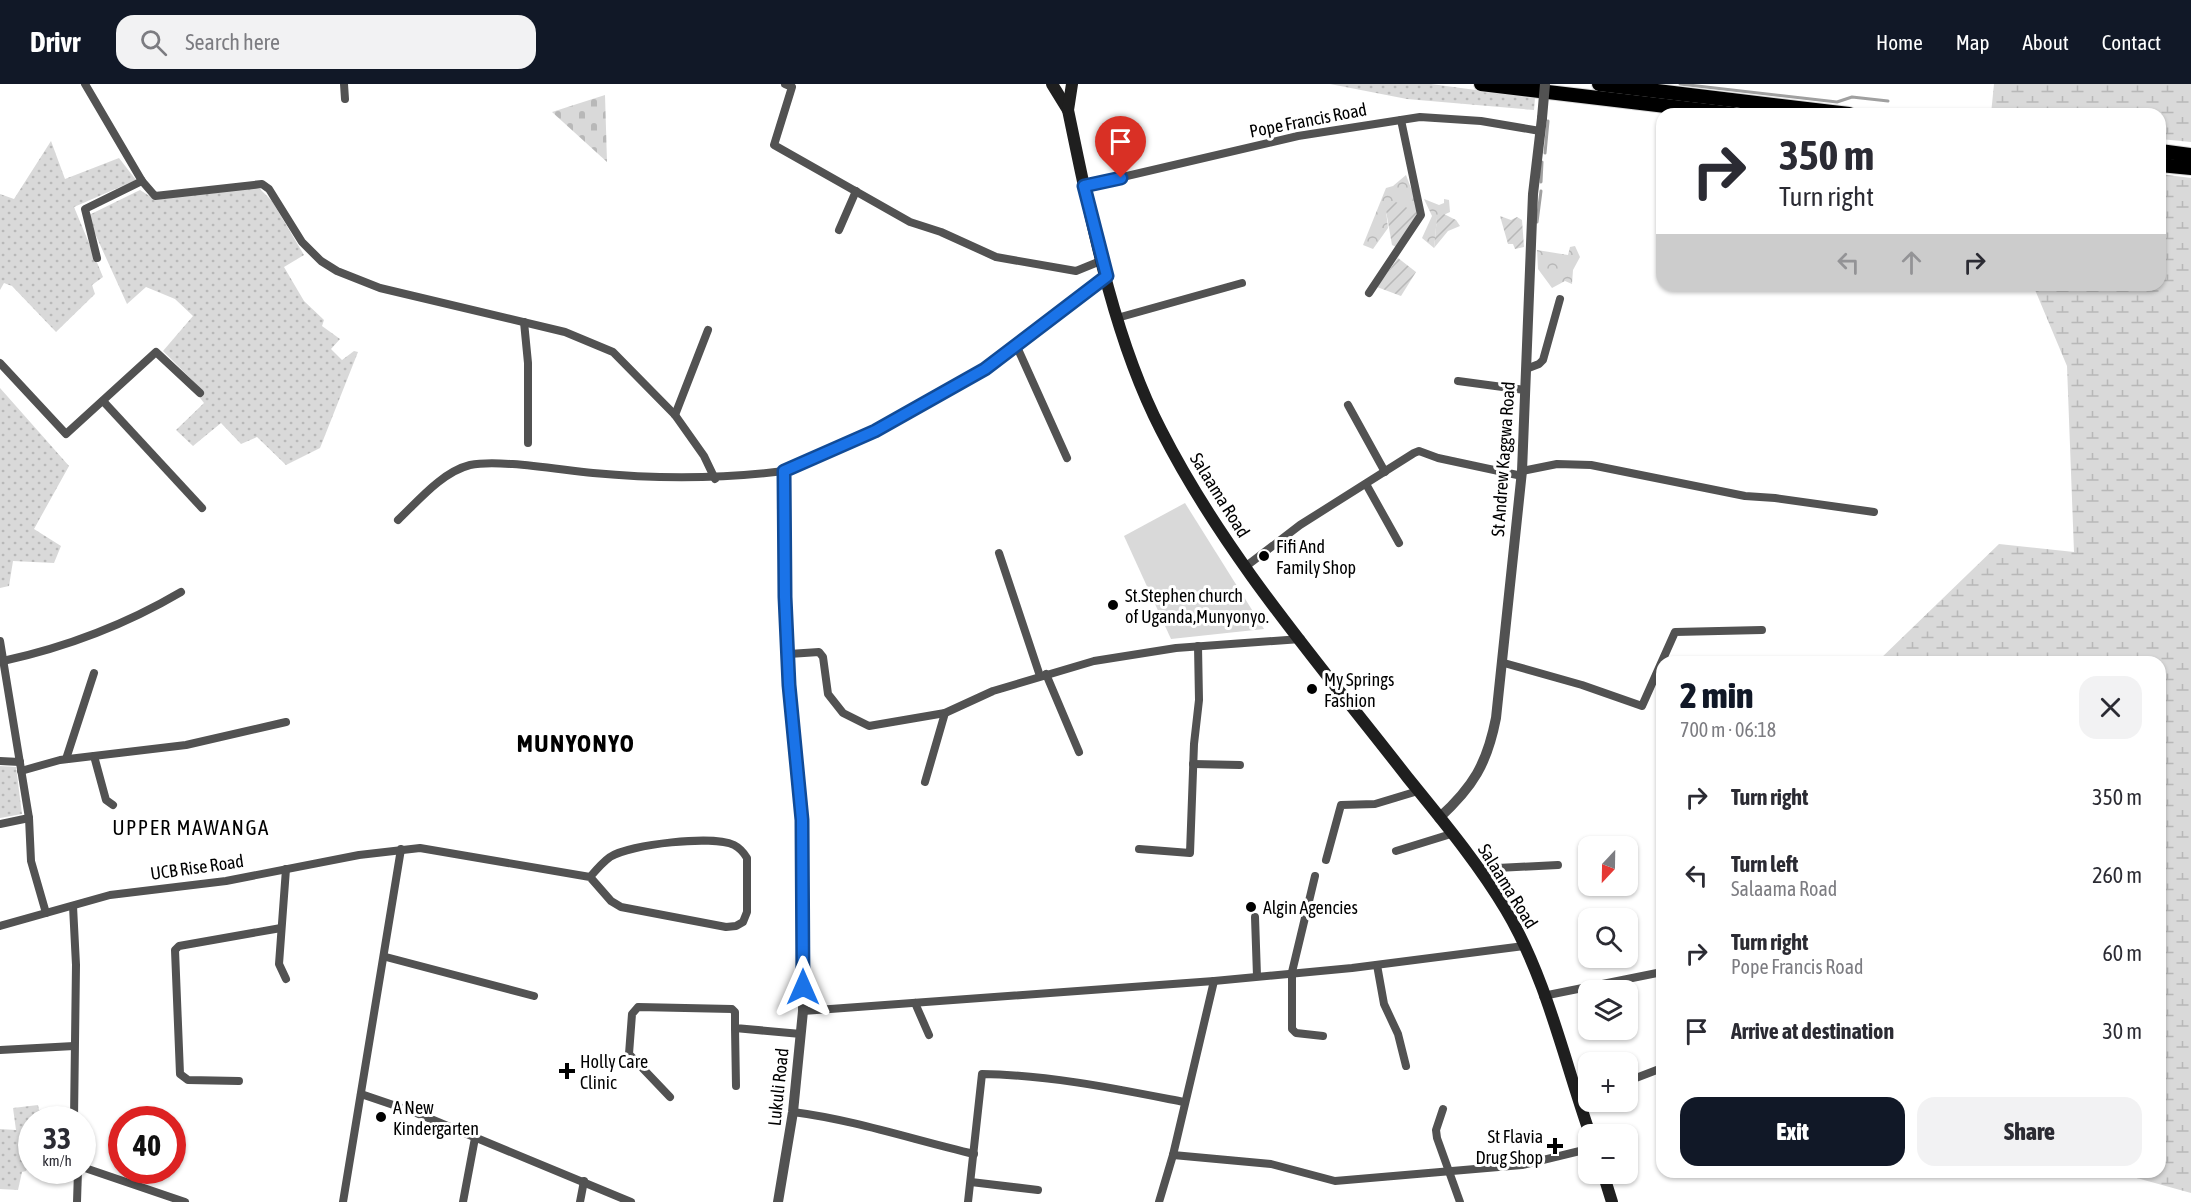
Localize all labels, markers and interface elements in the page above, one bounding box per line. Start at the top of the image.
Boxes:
search box [116,15,536,69]
text: Drivr [30,26,80,58]
icon: search [137,26,170,59]
text: Search here [185,29,280,55]
text: Home [1876,30,1923,54]
text: Map [1956,30,1990,54]
text: About [2023,30,2069,54]
text: Contact [2102,30,2161,54]
street label: Pope Francis Road [1247,98,1369,142]
pin [1095,116,1146,178]
icon: arrive [1104,125,1137,158]
text: 350 m [1779,131,1874,179]
icon: right [1680,132,1758,210]
text: Turn right [1779,181,1874,212]
icon: left [1832,246,1865,279]
icon: ahead [1895,246,1928,279]
icon: right [1958,246,1991,279]
street label: St Andrew Kaggwa Road [1487,381,1519,537]
street label: Salaama Road [1186,449,1254,541]
place label: Fifi And Family Shop [1276,536,1356,578]
marker: Fifi And Family Shop [1257,549,1271,563]
place label: St.Stephen church of Uganda,Munyonyo. [1125,585,1269,627]
marker: St.Stephen church of Uganda,Munyonyo. [1106,598,1120,612]
place label: My Springs Fashion [1324,669,1394,711]
text: 2 min [1680,674,1754,716]
button: close [2079,676,2142,739]
marker: My Springs Fashion [1305,682,1319,696]
text: 700 m · 06:18 [1680,718,1776,741]
district label: MUNYONYO [517,730,635,757]
icon: right [1680,781,1713,814]
text: Turn right [1731,784,1808,810]
text: 350 m [2092,784,2142,810]
district label: UPPER MAWANGA [112,815,270,839]
north arrow [1578,836,1638,896]
map controls [1578,836,1638,1184]
street label: Salaama Road [1474,840,1542,932]
street label: UCB Rise Road [149,850,245,884]
text: Turn left [1731,851,1798,877]
icon: left [1680,859,1713,892]
text: 260 m [2092,862,2142,888]
text: Salaama Road [1731,877,1837,900]
place label: Algin Agencies [1263,897,1358,918]
marker: Algin Agencies [1244,900,1258,914]
button: search [1578,908,1638,968]
text: Turn right [1731,929,1808,955]
icon: right [1680,937,1713,970]
text: 60 m [2102,940,2142,966]
position arrow [771,955,835,1019]
text: Pope Francis Road [1731,955,1863,978]
button: layers [1578,980,1638,1040]
icon: arrive [1680,1015,1713,1048]
text: Arrive at destination [1731,1018,1894,1044]
text: 30 m [2102,1018,2142,1044]
street label: Lukuli Road [763,1047,793,1127]
place label: Holly Care Clinic [580,1051,648,1093]
button: + [1578,1052,1638,1112]
marker: Holly Care Clinic [558,1062,576,1080]
place label: A New Kindergarten [393,1097,479,1139]
button: Exit [1680,1097,1905,1166]
button: Share [1917,1097,2142,1166]
speed limit sign: 40 [108,1106,186,1184]
marker: A New Kindergarten [374,1110,388,1124]
text: 33 [43,1121,71,1155]
button: − [1578,1124,1638,1184]
place label: St Flavia Drug Shop [1475,1126,1543,1168]
marker: St Flavia Drug Shop [1548,1139,1562,1153]
text: km/h [42,1152,72,1169]

